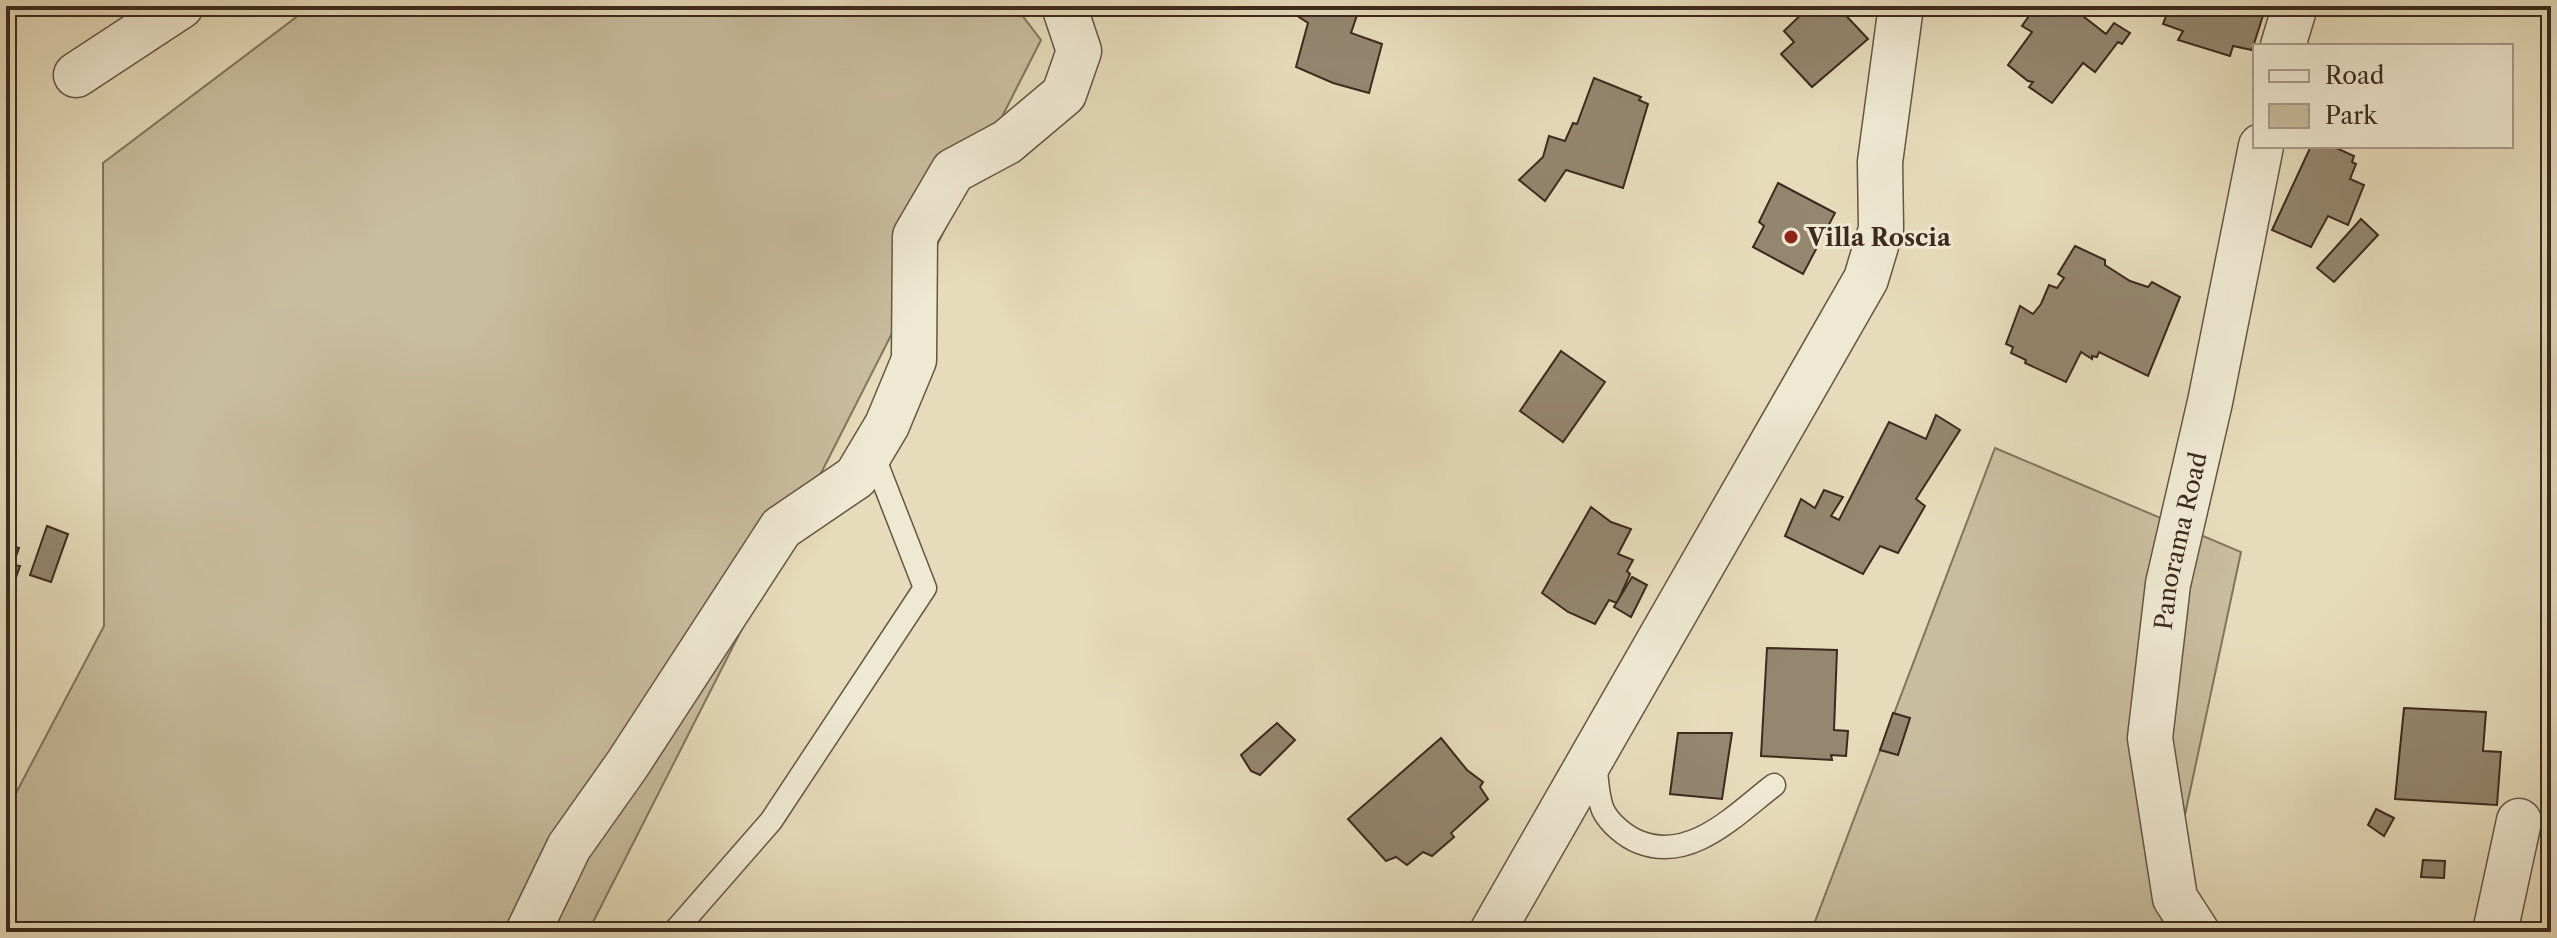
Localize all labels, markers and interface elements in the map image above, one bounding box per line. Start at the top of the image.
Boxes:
legend [2253,44,2513,148]
text: Road [2325,61,2385,90]
text: Park [2325,101,2378,130]
place label: Villa Roscia [1806,223,1952,252]
marker: Villa Roscia [1782,228,1800,246]
street label: Panorama Road [2148,449,2213,631]

